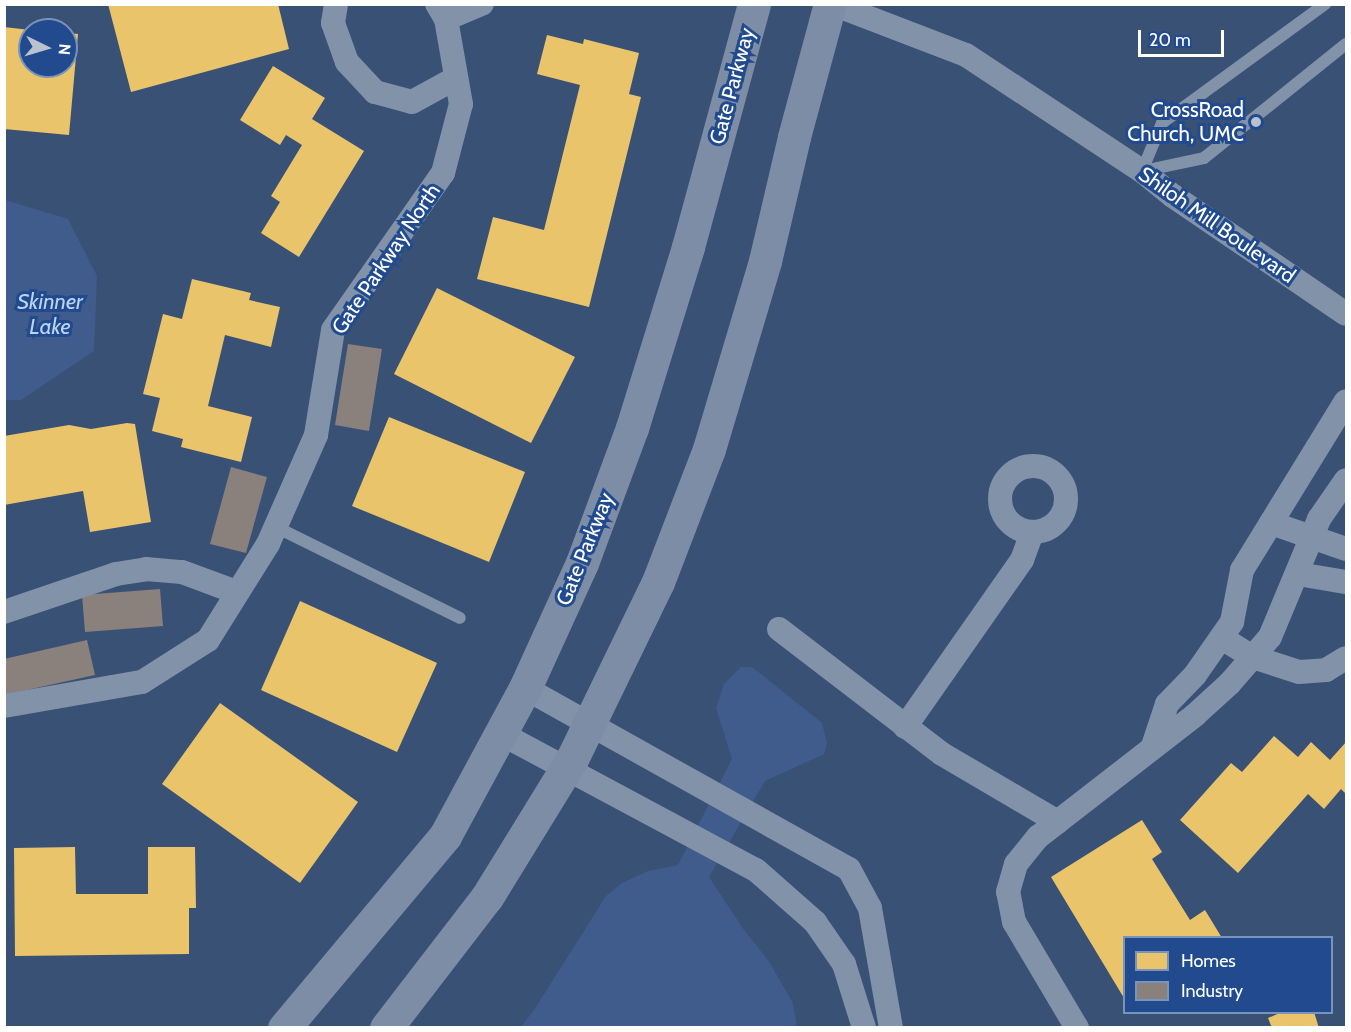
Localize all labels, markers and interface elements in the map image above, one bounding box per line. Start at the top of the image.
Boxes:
north arrow [18,18,78,78]
scale bar [1141,18,1226,56]
street label: Gate Parkway [704,25,760,147]
text: 20 m [1149,29,1191,51]
text: N [54,43,74,56]
place label: CrossRoad Church, UMC [1127,97,1244,147]
marker: CrossRoad Church, UMC [1249,115,1263,129]
street label: Shiloh Mill Boulevard [1134,162,1300,288]
street label: Gate Parkway North [326,179,446,339]
water label: Skinner Lake [17,288,83,340]
street label: Gate Parkway [551,489,619,609]
legend [1123,936,1333,1014]
text: Homes [1181,950,1236,972]
text: Industry [1181,980,1243,1002]

